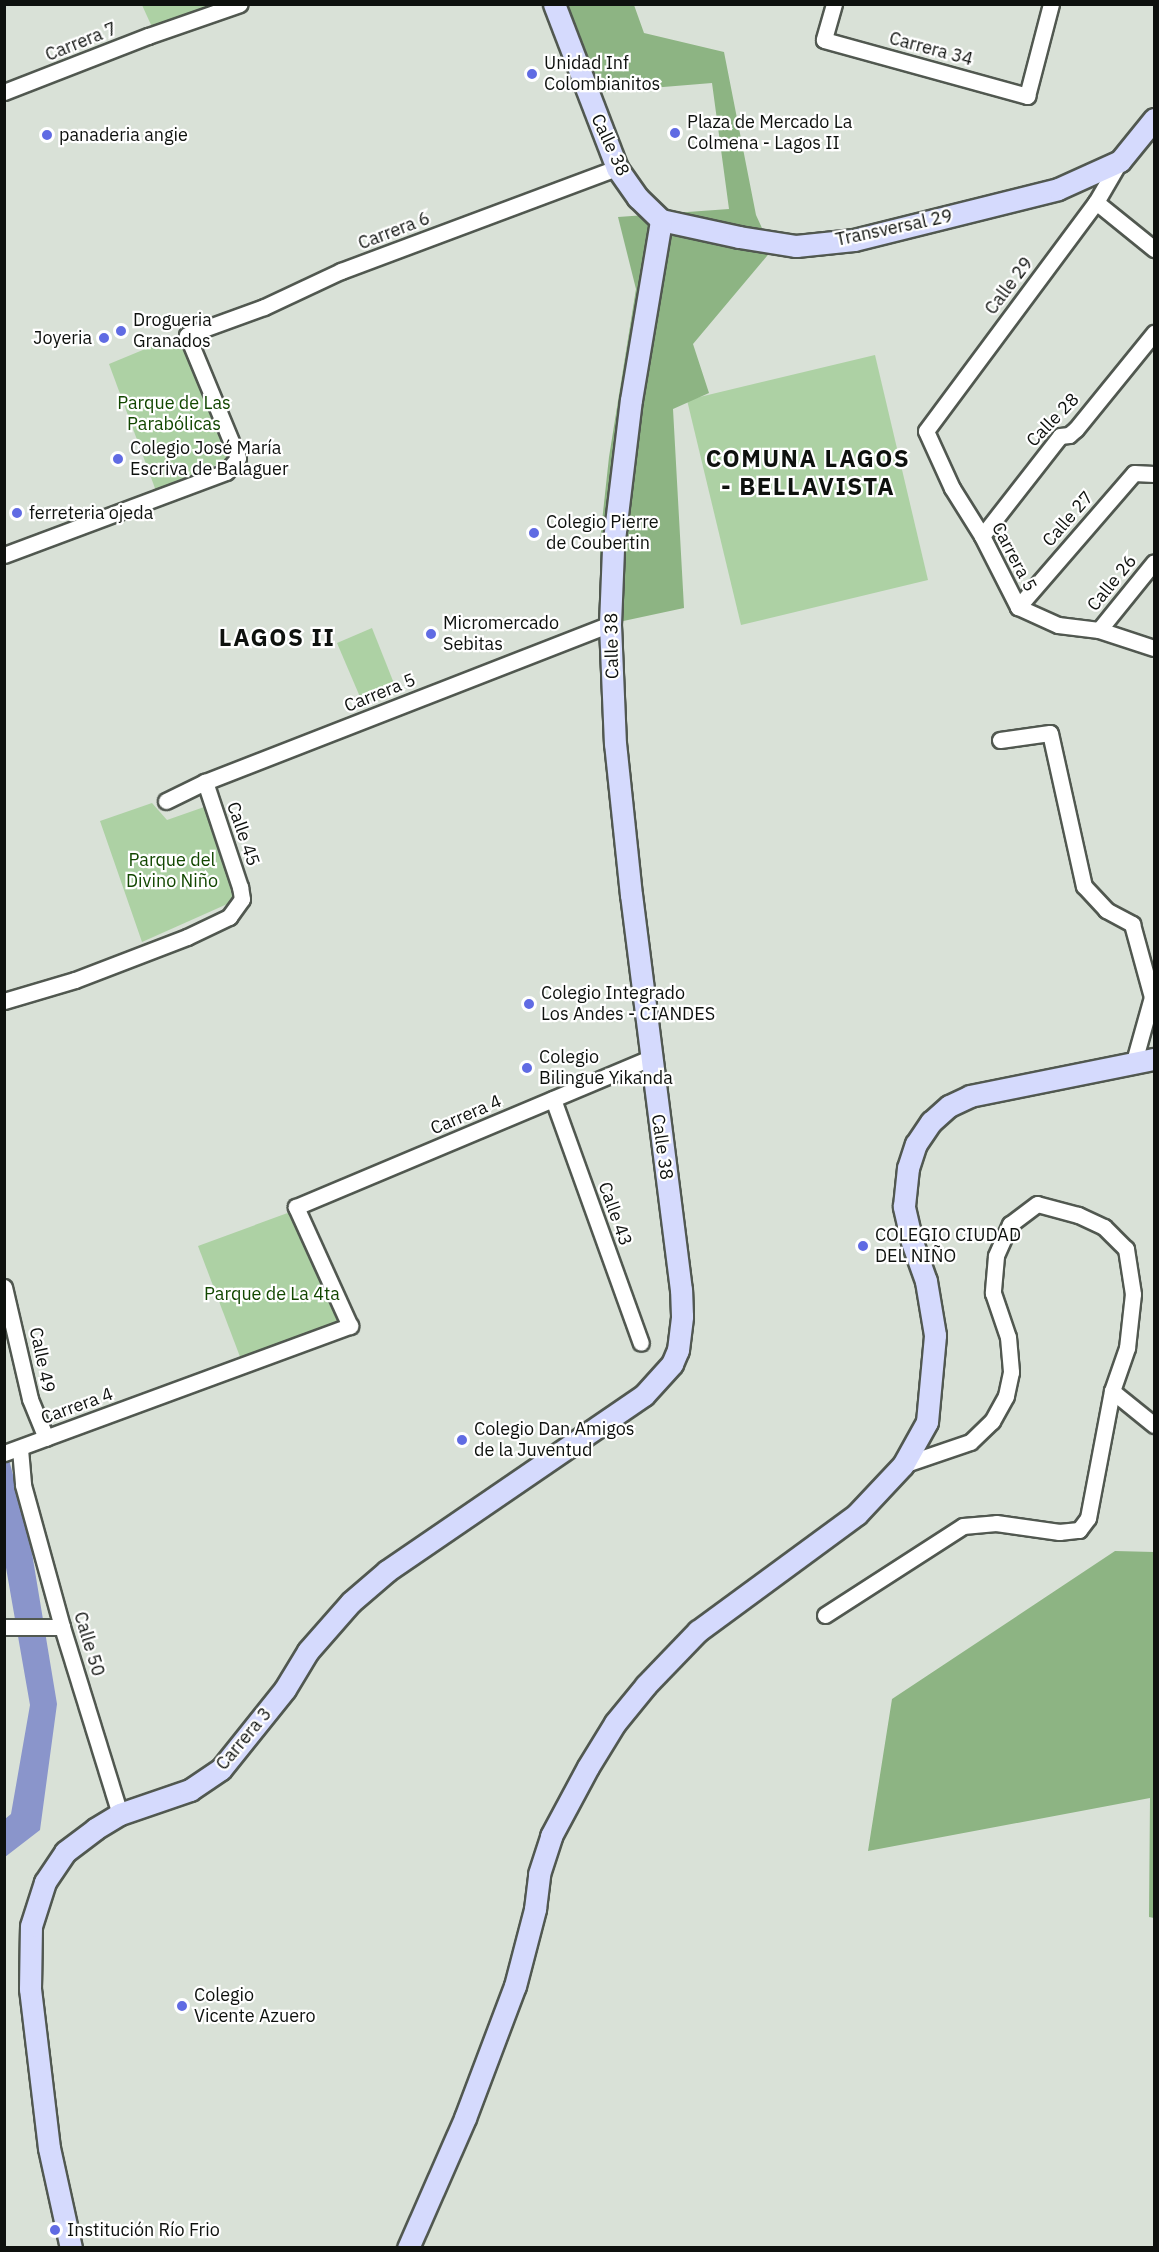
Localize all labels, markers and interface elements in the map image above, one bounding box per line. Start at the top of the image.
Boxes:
street label: Carrera 7 [42,18,120,66]
street label: Carrera 34 [887,27,975,71]
place label: Unidad Inf Colombianitos [544,53,660,96]
marker: Unidad Inf Colombianitos [525,67,539,81]
street label: Calle 38 [586,110,634,180]
place label: Plaza de Mercado La Colmena - Lagos II [687,112,852,154]
place label: panaderia angie [59,124,188,146]
marker: Plaza de Mercado La Colmena - Lagos II [668,126,682,140]
marker: panaderia angie [40,128,54,142]
street label: Transversal 29 [834,205,954,251]
street label: Carrera 6 [355,207,433,255]
street label: Calle 29 [980,253,1038,319]
place label: Drogueria Granados [133,310,212,352]
marker: Drogueria Granados [114,324,128,338]
place label: Joyeria [33,327,92,349]
marker: Joyeria [97,331,111,345]
street label: Calle 28 [1022,389,1084,451]
park label: Parque de Las Parabólicas [117,393,231,436]
place label: Colegio José María Escriva de Balaguer [130,438,289,480]
district label: COMUNA LAGOS - BELLAVISTA [706,445,910,501]
marker: Colegio José María Escriva de Balaguer [111,452,125,466]
street label: Calle 27 [1038,487,1098,551]
place label: ferreteria ojeda [29,502,153,524]
marker: ferreteria ojeda [10,506,24,520]
place label: Colegio Pierre de Coubertin [546,512,659,554]
street label: Carrera 5 [987,519,1041,595]
marker: Colegio Pierre de Coubertin [527,526,541,540]
street label: Calle 26 [1083,550,1141,616]
place label: Micromercado Sebitas [443,613,559,656]
street label: Calle 38 [601,613,623,679]
district label: LAGOS II [219,624,335,652]
marker: Micromercado Sebitas [424,627,438,641]
street label: Carrera 5 [341,669,419,717]
street label: Calle 45 [222,799,264,869]
park label: Parque del Divino Niño [126,850,218,892]
place label: Colegio Integrado Los Andes - CIANDES [541,983,715,1026]
marker: Colegio Integrado Los Andes - CIANDES [522,997,536,1011]
place label: Colegio Bilingue Yikanda [539,1047,673,1090]
marker: Colegio Bilingue Yikanda [520,1061,534,1075]
street label: Carrera 4 [427,1090,505,1140]
street label: Calle 38 [647,1113,677,1181]
street label: Calle 43 [594,1179,636,1249]
place label: COLEGIO CIUDAD DEL NIÑO [875,1225,1021,1268]
marker: COLEGIO CIUDAD DEL NIÑO [856,1239,870,1253]
park label: Parque de La 4ta [204,1283,340,1305]
street label: Calle 49 [25,1325,59,1395]
street label: Carrera 4 [38,1383,116,1429]
place label: Colegio Dan Amigos de la Juventud [474,1419,635,1462]
marker: Colegio Dan Amigos de la Juventud [455,1433,469,1447]
street label: Calle 50 [69,1609,109,1679]
street label: Carrera 3 [212,1703,276,1775]
place label: Colegio Vicente Azuero [194,1985,316,2028]
marker: Colegio Vicente Azuero [175,1999,189,2013]
place label: Institución Río Frio [67,2219,220,2241]
marker: Institución Río Frio [48,2223,62,2237]

